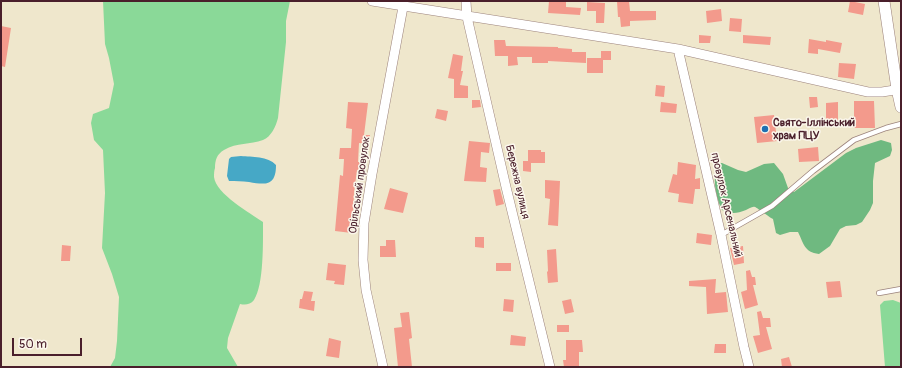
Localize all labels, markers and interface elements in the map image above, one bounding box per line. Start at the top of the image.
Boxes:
place label: Свято-Іллінський храм ПЦУ [773,116,855,142]
marker: Свято-Іллінський храм ПЦУ [760,124,770,134]
street label: Орільський провулок [347,136,373,234]
street label: Бережна вулиця [502,144,532,220]
street label: провулок Арсенальний [708,151,744,259]
scale bar [14,330,84,356]
text: 50 m [19,337,47,352]

